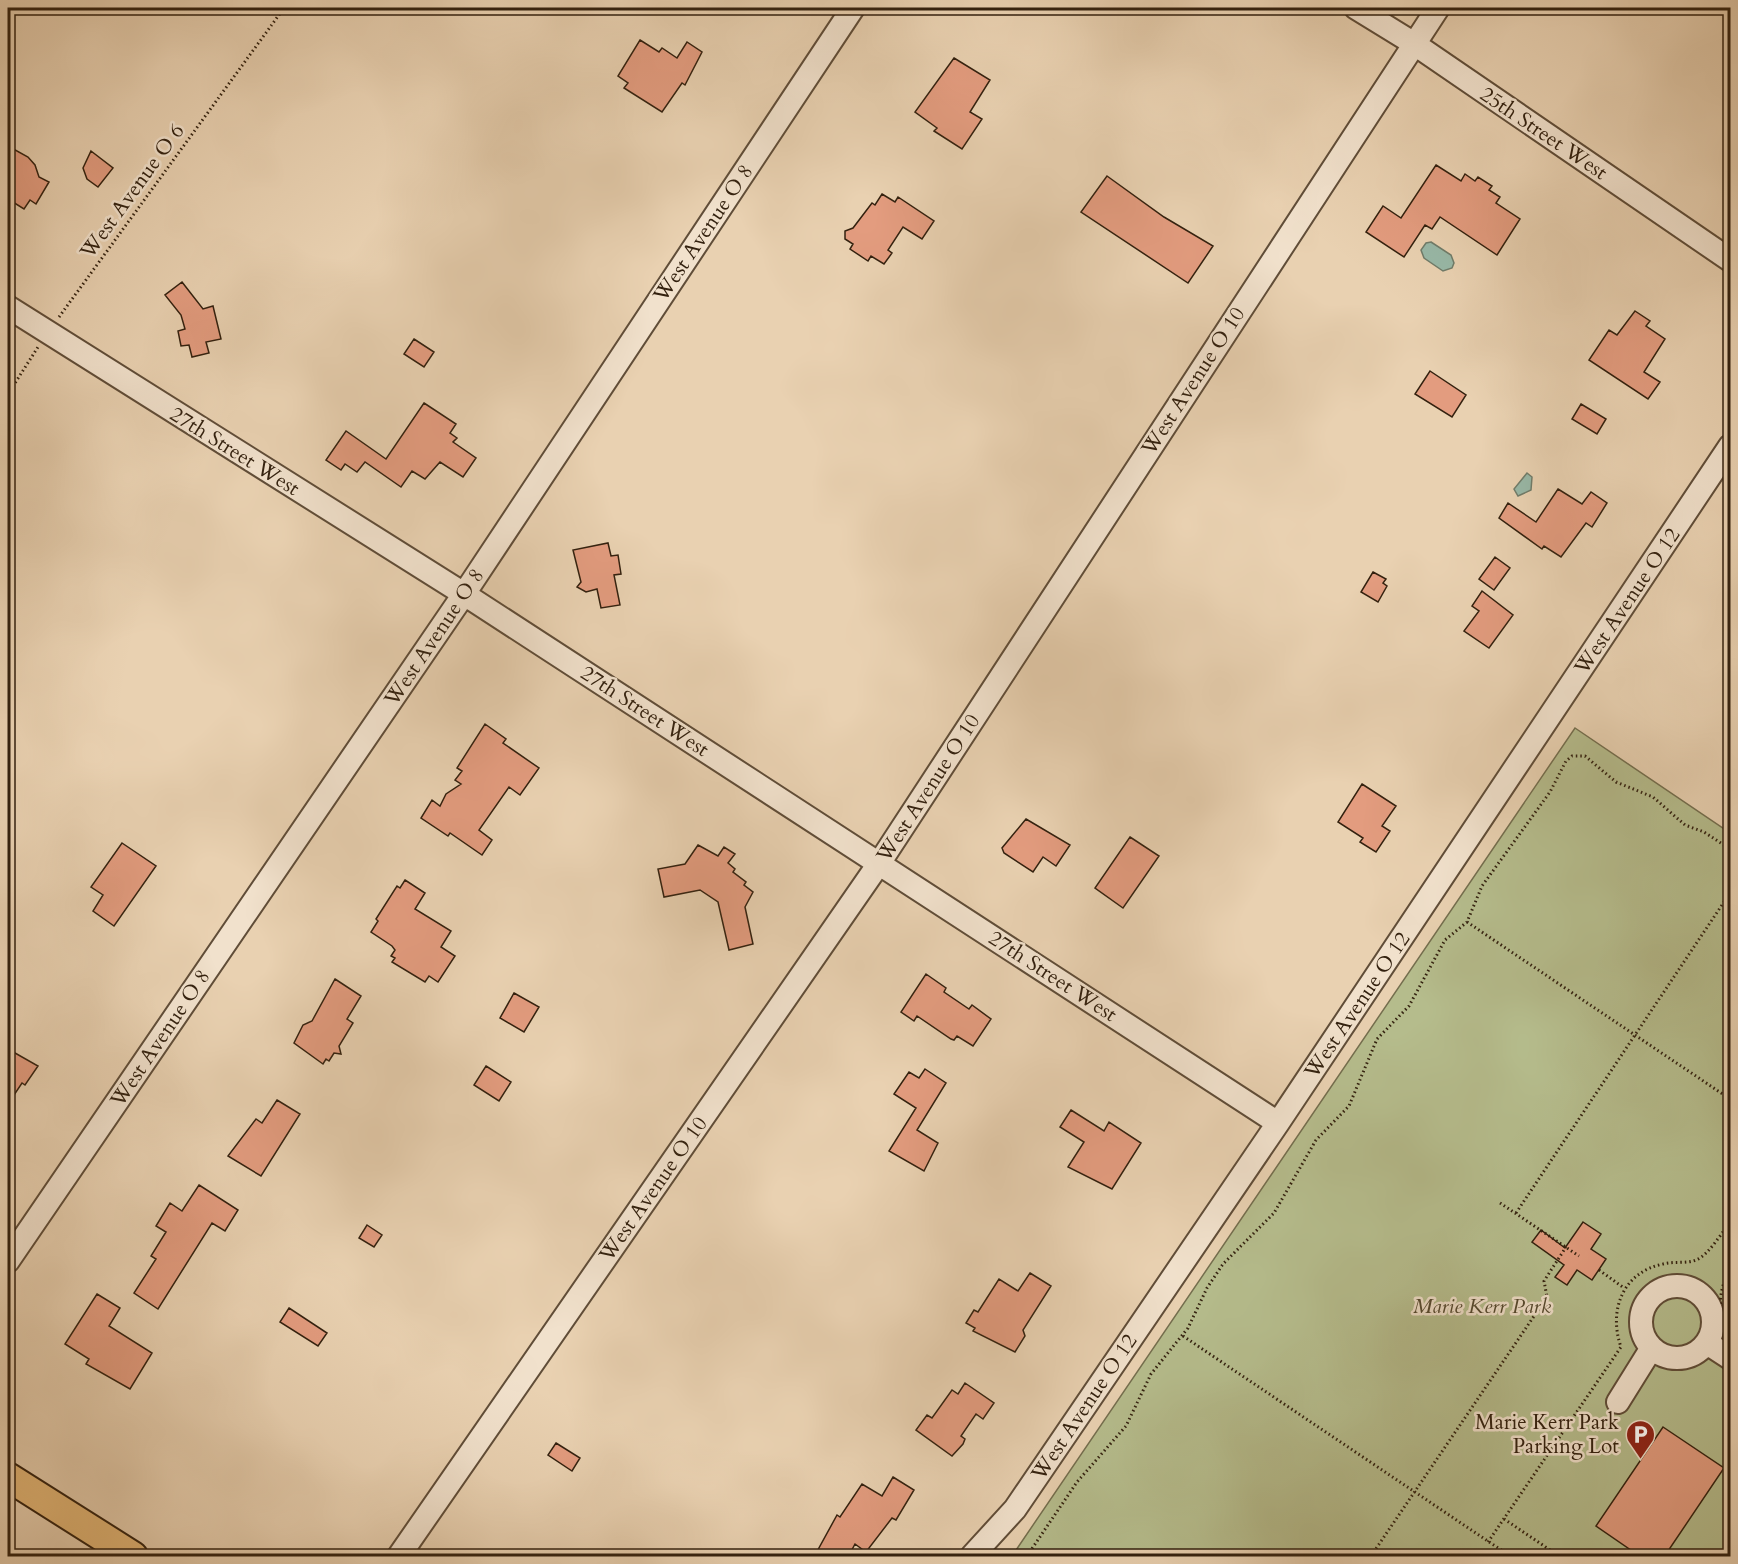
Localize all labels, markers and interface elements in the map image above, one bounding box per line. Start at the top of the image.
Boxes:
street label: 25th Street West [1474,80,1613,187]
street label: West Avenue O 6 [73,118,191,265]
street label: West Avenue O 8 [646,159,760,309]
street label: West Avenue O 10 [1134,302,1252,462]
street label: 27th Street West [164,400,305,503]
street label: West Avenue O 12 [1567,522,1687,681]
street label: West Avenue O 8 [377,563,491,713]
street label: 27th Street West [575,659,715,764]
street label: West Avenue O 10 [869,709,987,869]
street label: 27th Street West [983,924,1123,1029]
street label: West Avenue O 12 [1297,926,1417,1085]
street label: West Avenue O 8 [103,964,217,1114]
street label: West Avenue O 10 [592,1111,714,1268]
park label: Marie Kerr Park [1413,1292,1552,1321]
street label: West Avenue O 12 [1024,1328,1144,1487]
place label: Marie Kerr Park Parking Lot [1475,1408,1620,1461]
parking icon: Marie Kerr Park Parking Lot [1624,1418,1656,1460]

